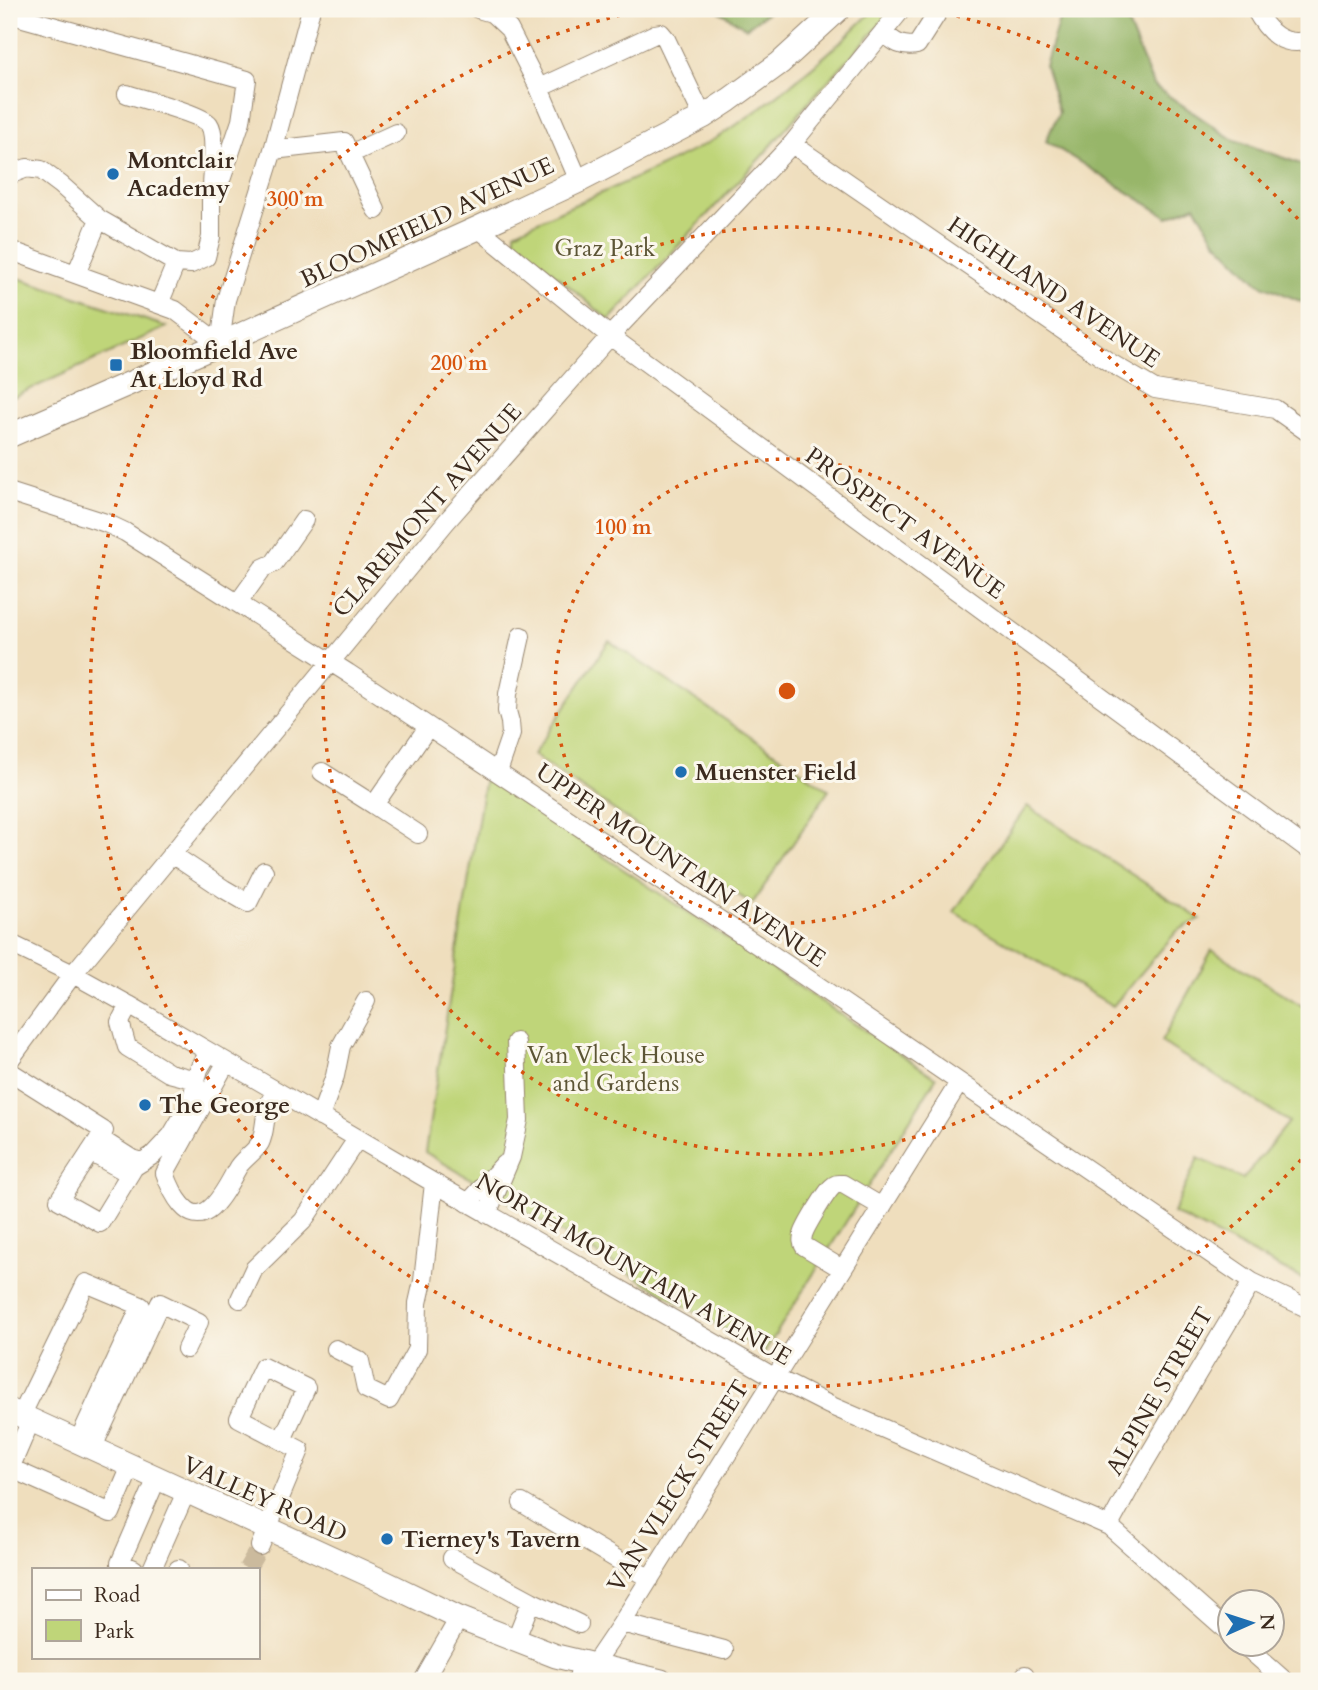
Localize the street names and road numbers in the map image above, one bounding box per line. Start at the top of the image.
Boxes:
street label: BLOOMFIELD AVENUE [295,149,559,296]
street label: HIGHLAND AVENUE [941,209,1166,376]
street label: CLAREMONT AVENUE [325,396,530,624]
street label: PROSPECT AVENUE [798,440,1011,607]
street label: UPPER MOUNTAIN AVENUE [529,756,832,975]
street label: NORTH MOUNTAIN AVENUE [470,1165,798,1374]
street label: ALPINE STREET [1098,1301,1221,1481]
street label: VAN VLECK STREET [600,1374,757,1599]
street label: VALLEY ROAD [177,1448,352,1550]

